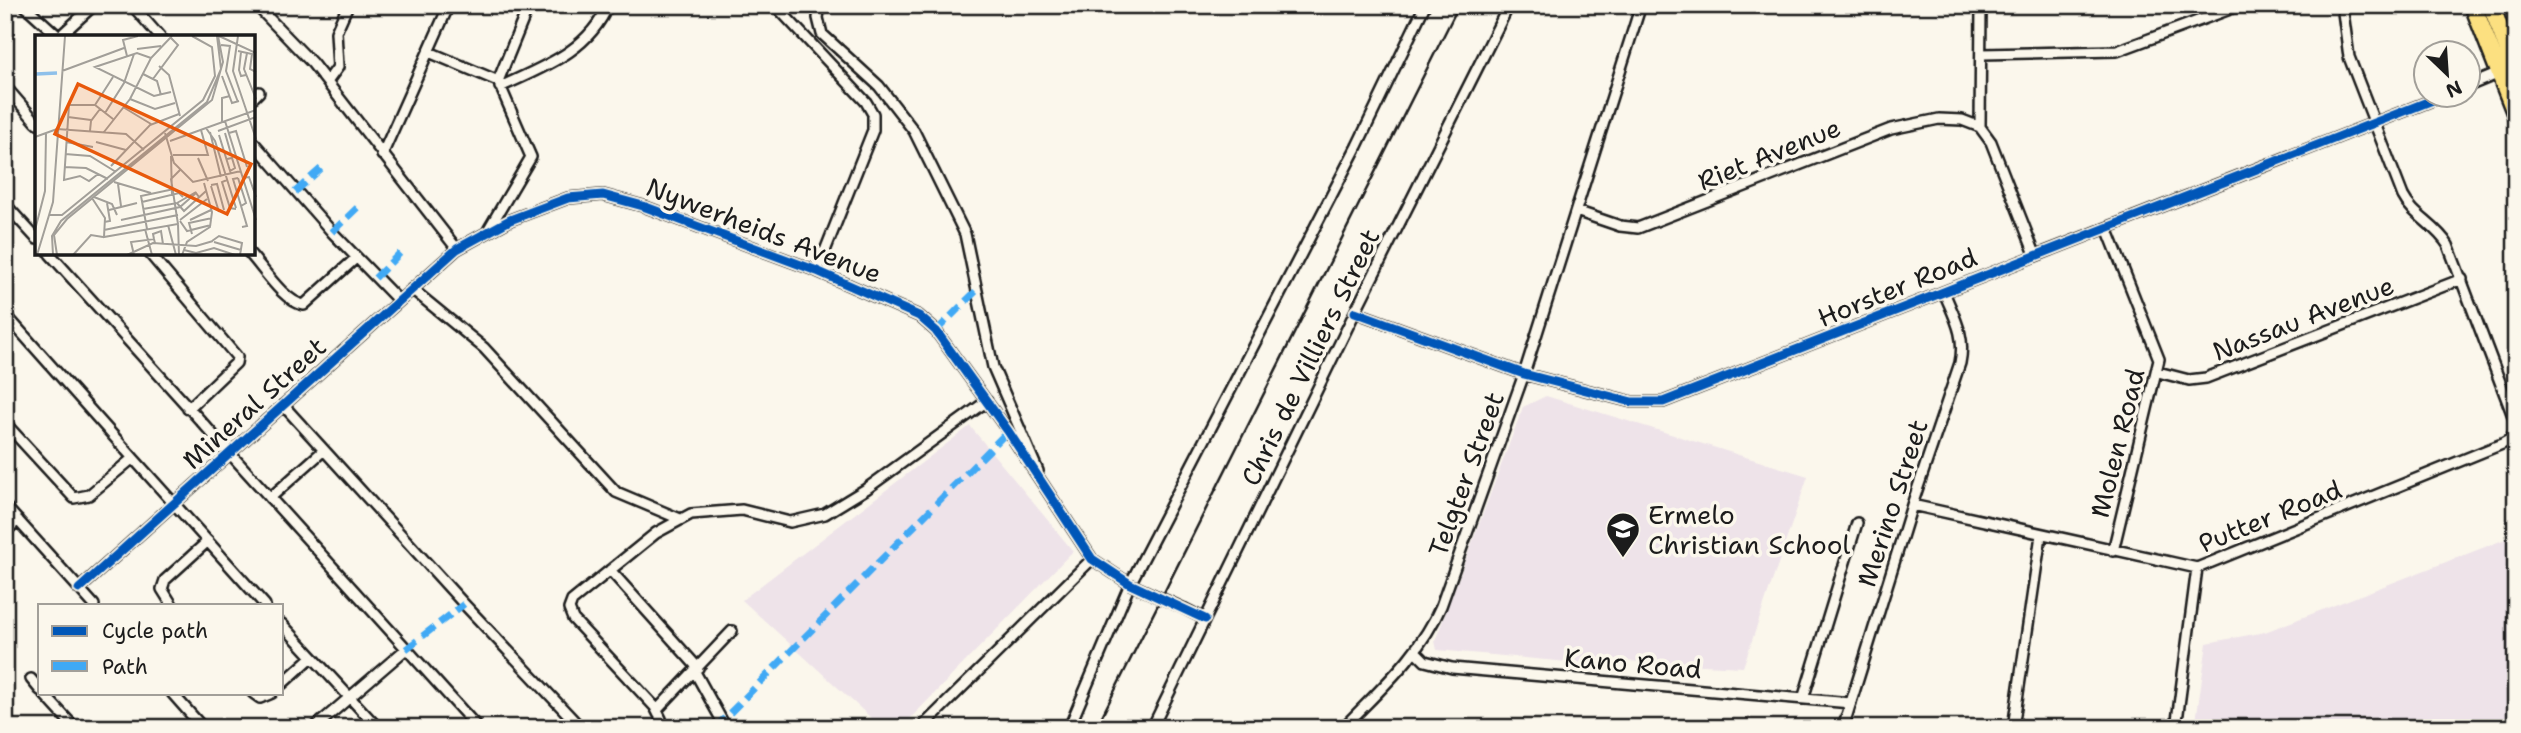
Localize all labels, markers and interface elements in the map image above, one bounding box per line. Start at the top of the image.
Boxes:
inset map [35,35,256,256]
north arrow [2412,38,2482,108]
text: N [2442,74,2466,103]
street label: Riet Avenue [1692,109,1846,199]
street label: Nywerheids Avenue [641,169,887,291]
street label: Chris de Villiers Street [1233,223,1387,491]
street label: Horster Road [1812,239,1982,335]
street label: Nassau Avenue [2207,267,2399,369]
street label: Mineral Street [175,329,333,477]
street label: Molen Road [2082,365,2152,521]
street label: Telgter Street [1420,387,1512,561]
street label: Merino Street [1848,415,1936,591]
street label: Putter Road [2193,471,2347,561]
place label: Ermelo Christian School [1648,497,1851,562]
school or university icon: Ermelo Christian School [1604,510,1642,559]
legend [38,604,284,694]
text: Cycle path [102,617,208,645]
street label: Kano Road [1563,640,1703,686]
text: Path [102,653,148,681]

